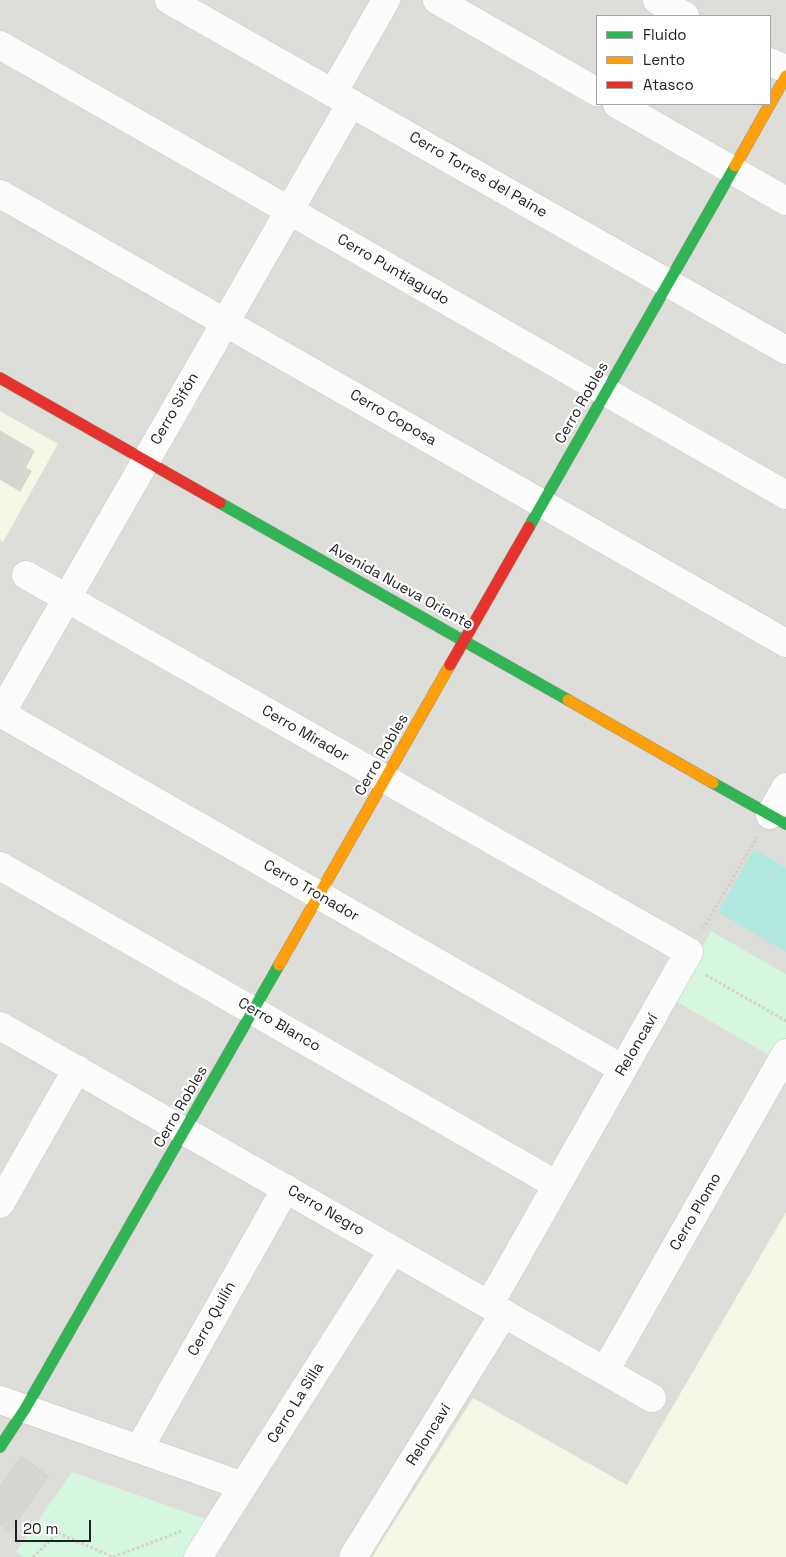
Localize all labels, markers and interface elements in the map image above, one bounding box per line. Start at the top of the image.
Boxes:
legend [596,15,771,105]
text: Fluido [643,25,687,44]
text: Lento [643,50,685,69]
text: Atasco [643,75,694,94]
street label: Cerro Torres del Paine [406,128,550,222]
street label: Cerro Puntiagudo [334,231,452,309]
street label: Cerro Robles [551,359,613,447]
street label: Cerro Sifón [147,370,203,448]
street label: Cerro Coposa [347,386,439,450]
street label: Avenida Nueva Oriente [326,540,476,634]
street label: Cerro Mirador [258,702,352,766]
street label: Cerro Robles [351,711,413,799]
street label: Cerro Tronador [260,856,362,926]
street label: Cerro Blanco [235,994,323,1056]
street label: Reloncaví [612,1010,662,1080]
street label: Cerro Robles [150,1063,212,1151]
street label: Cerro Plomo [667,1170,725,1254]
street label: Cerro Negro [284,1182,368,1240]
street label: Cerro Quilín [184,1279,240,1359]
street label: Cerro La Silla [264,1359,328,1447]
street label: Reloncaví [403,1401,455,1469]
scale bar [18,1510,94,1542]
text: 20 m [23,1519,58,1538]

